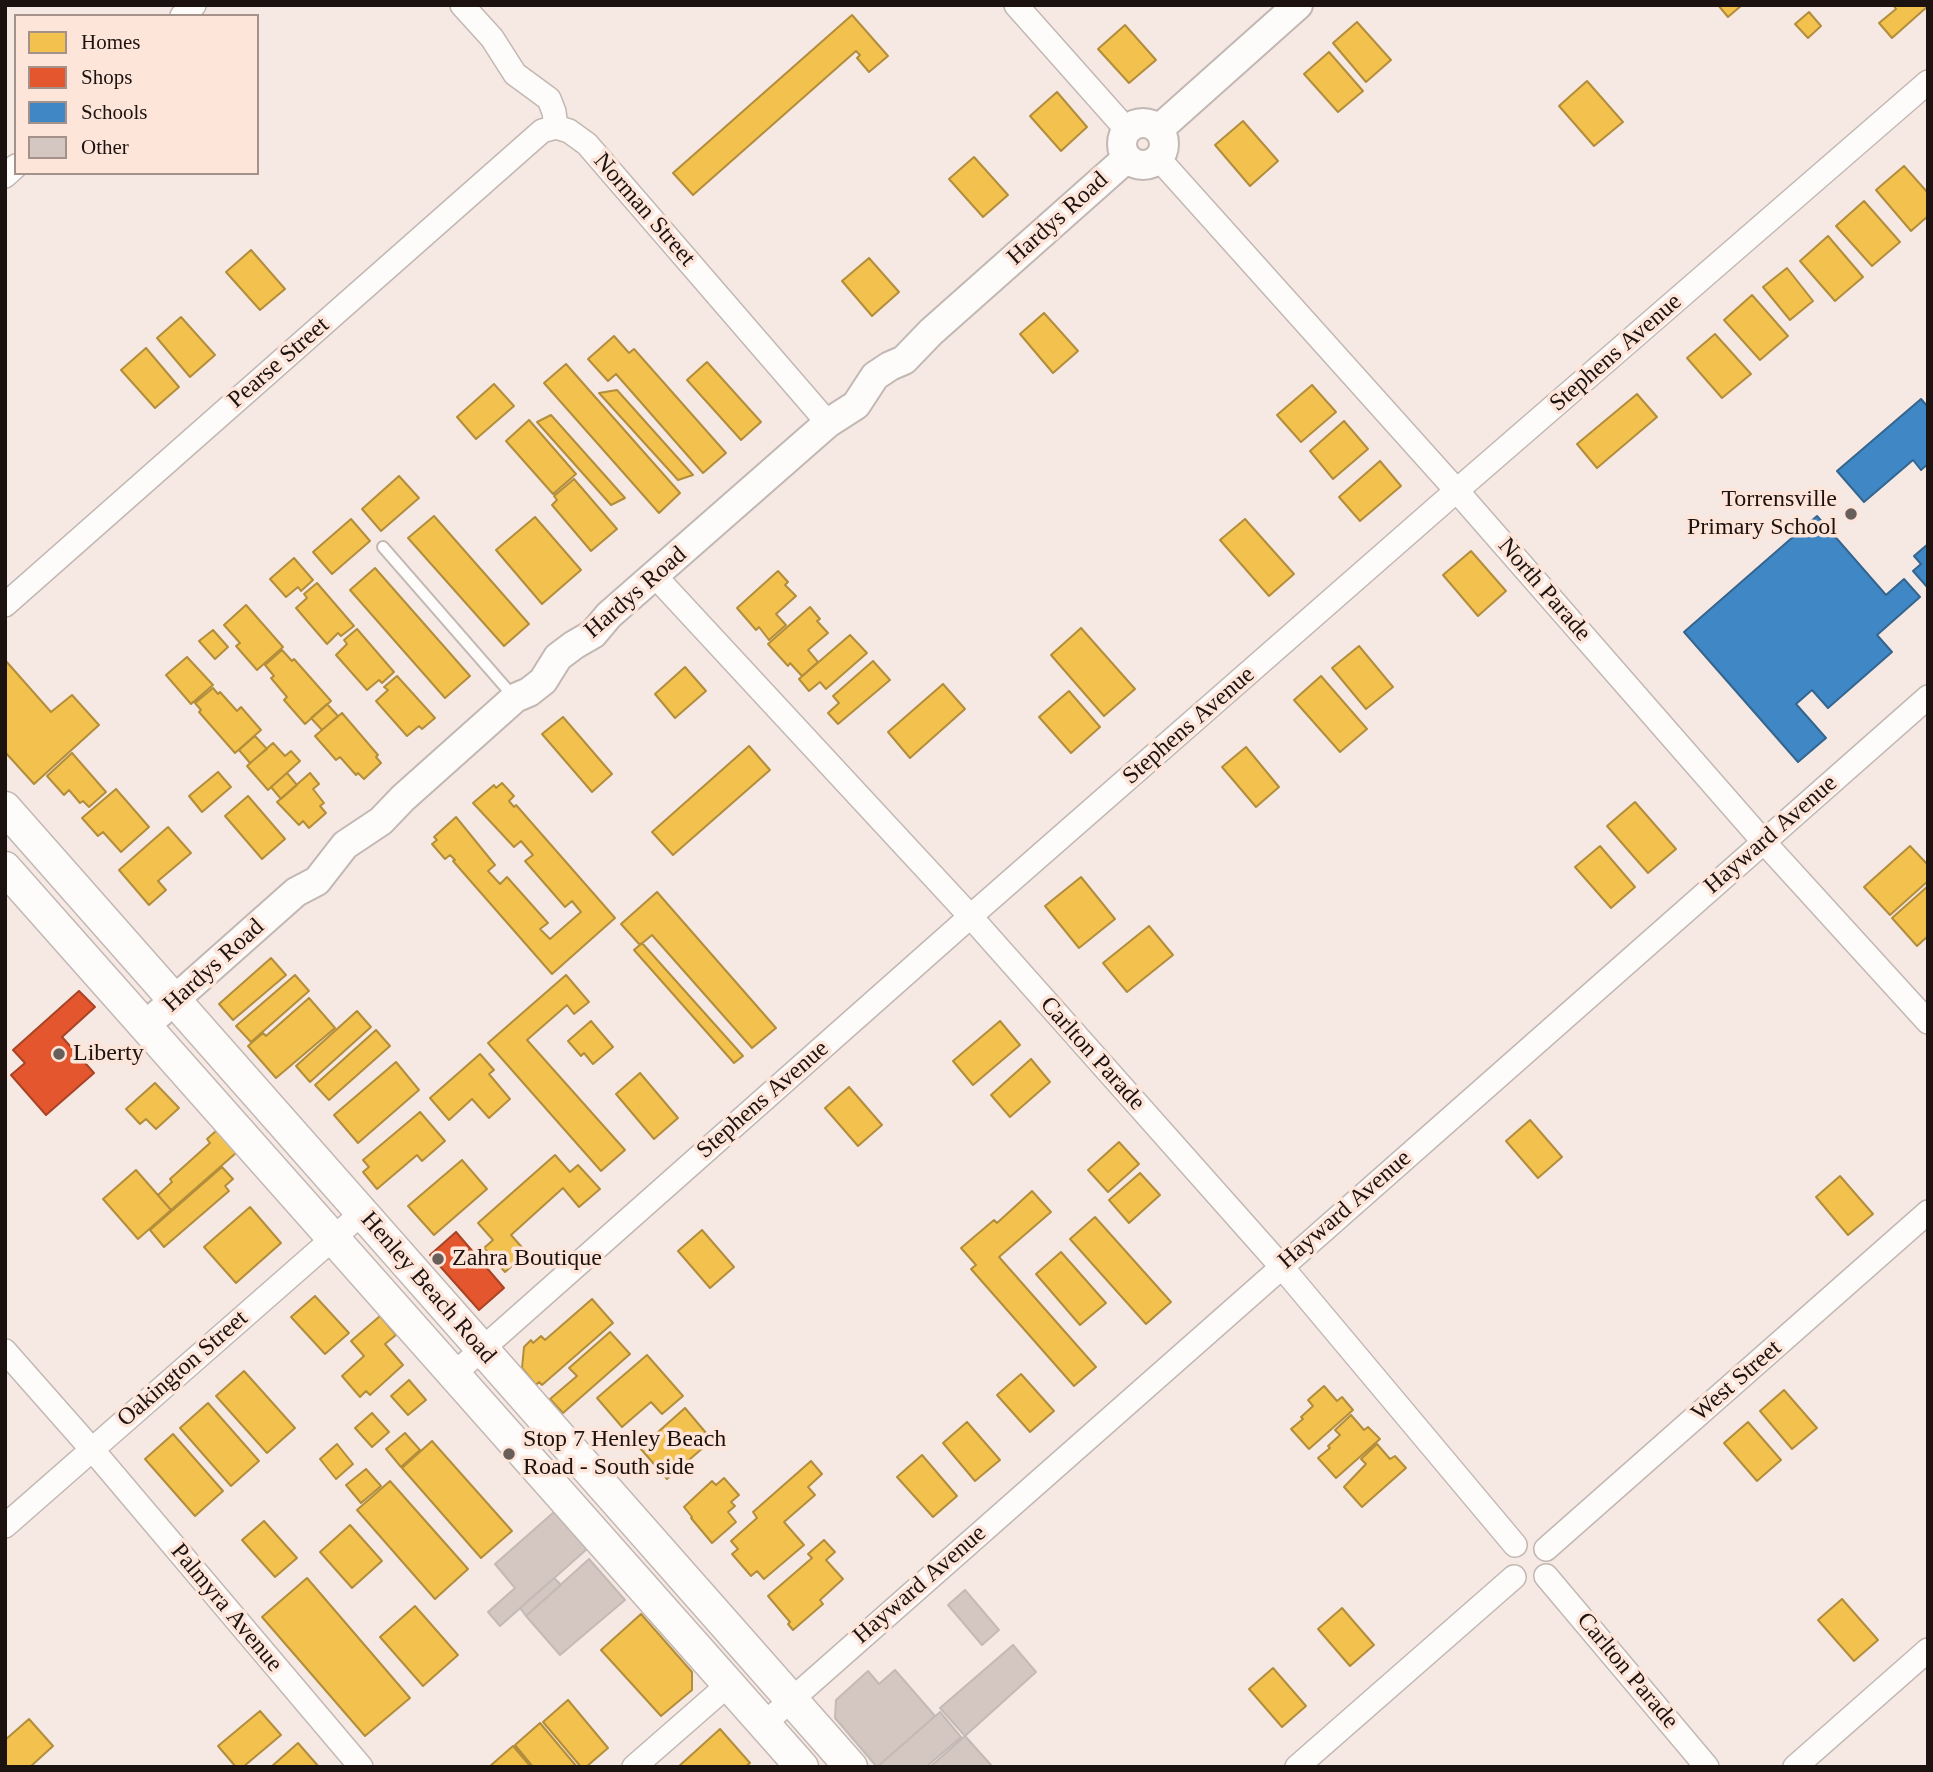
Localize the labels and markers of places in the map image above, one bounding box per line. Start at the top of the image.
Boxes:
place label: Torrensville Primary School [1687,486,1837,542]
marker: Torrensville Primary School [1843,506,1859,522]
place label: Liberty [73,1040,144,1068]
marker: Liberty [51,1046,67,1062]
place label: Zahra Boutique [452,1245,602,1273]
marker: Zahra Boutique [430,1251,446,1267]
place label: Stop 7 Henley Beach Road - South side [523,1426,726,1482]
marker: Stop 7 Henley Beach Road - South side [501,1446,517,1462]

